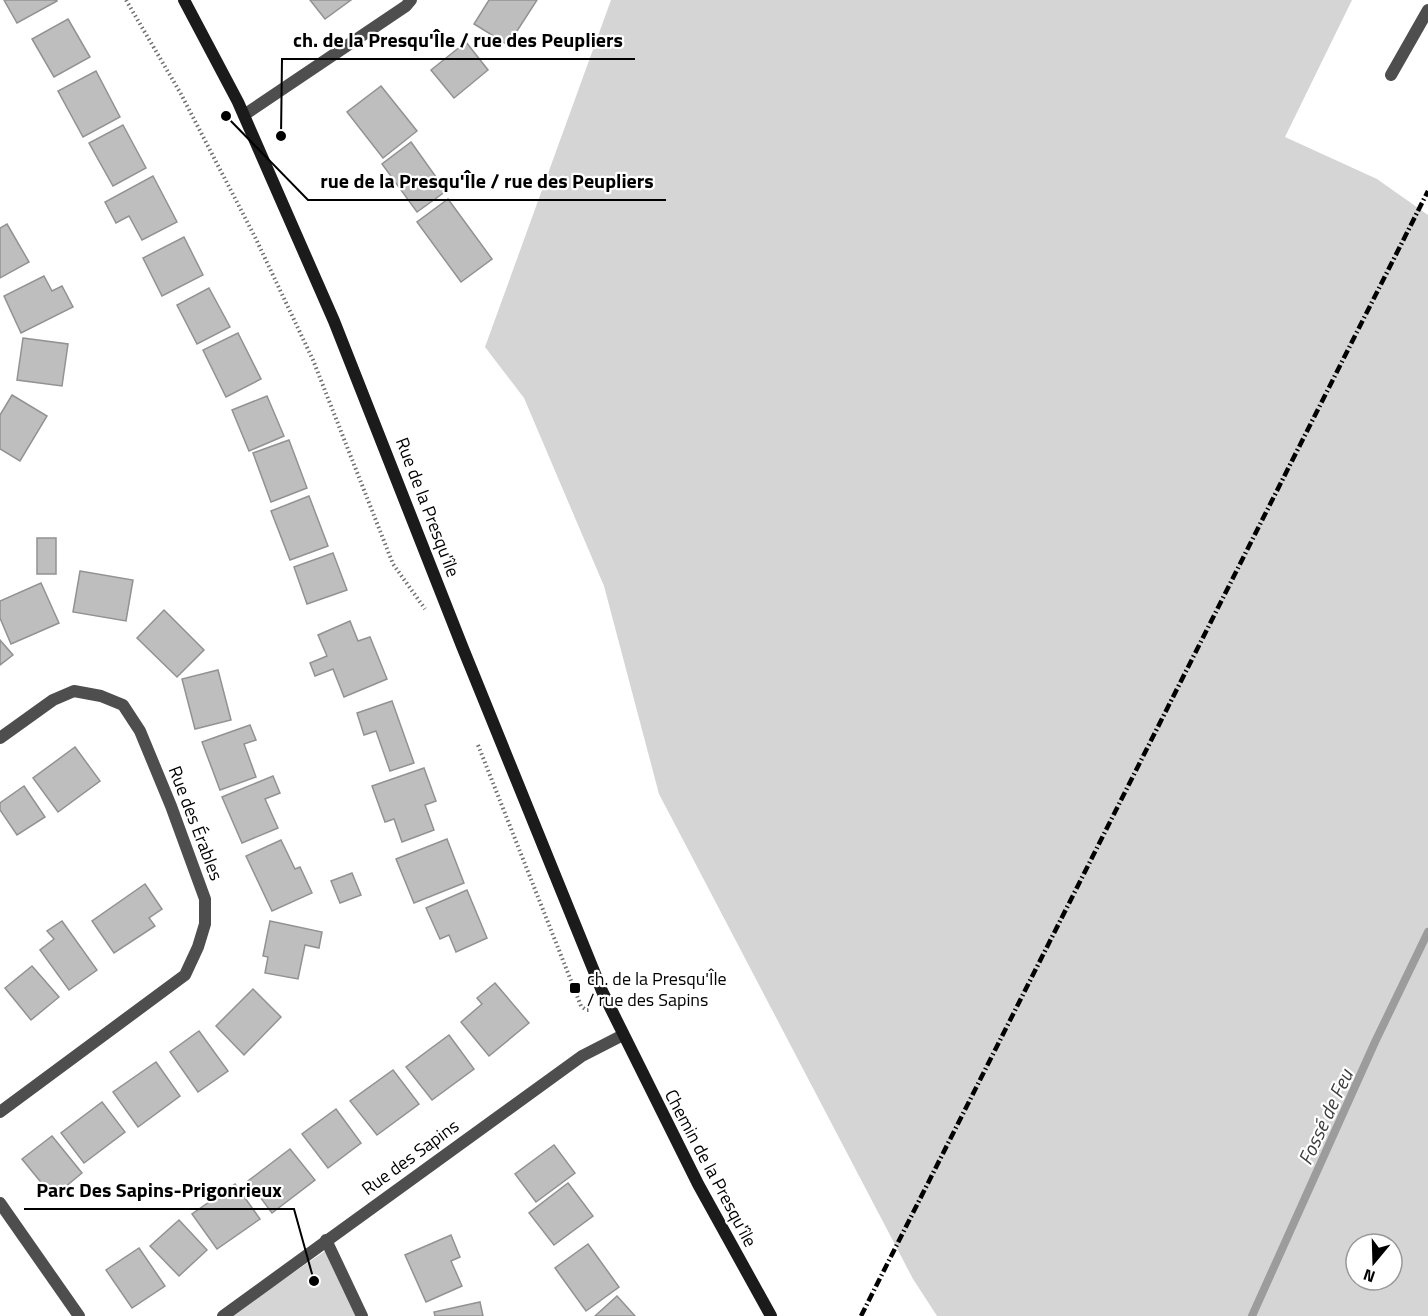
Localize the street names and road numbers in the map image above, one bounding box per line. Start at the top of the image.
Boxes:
street label: Rue de la Presqu'île [389,433,467,581]
street label: Rue des Érables [162,762,230,884]
street label: Chemin de la Presqu'île [658,1084,764,1252]
street label: Rue des Sapins [356,1112,464,1202]

